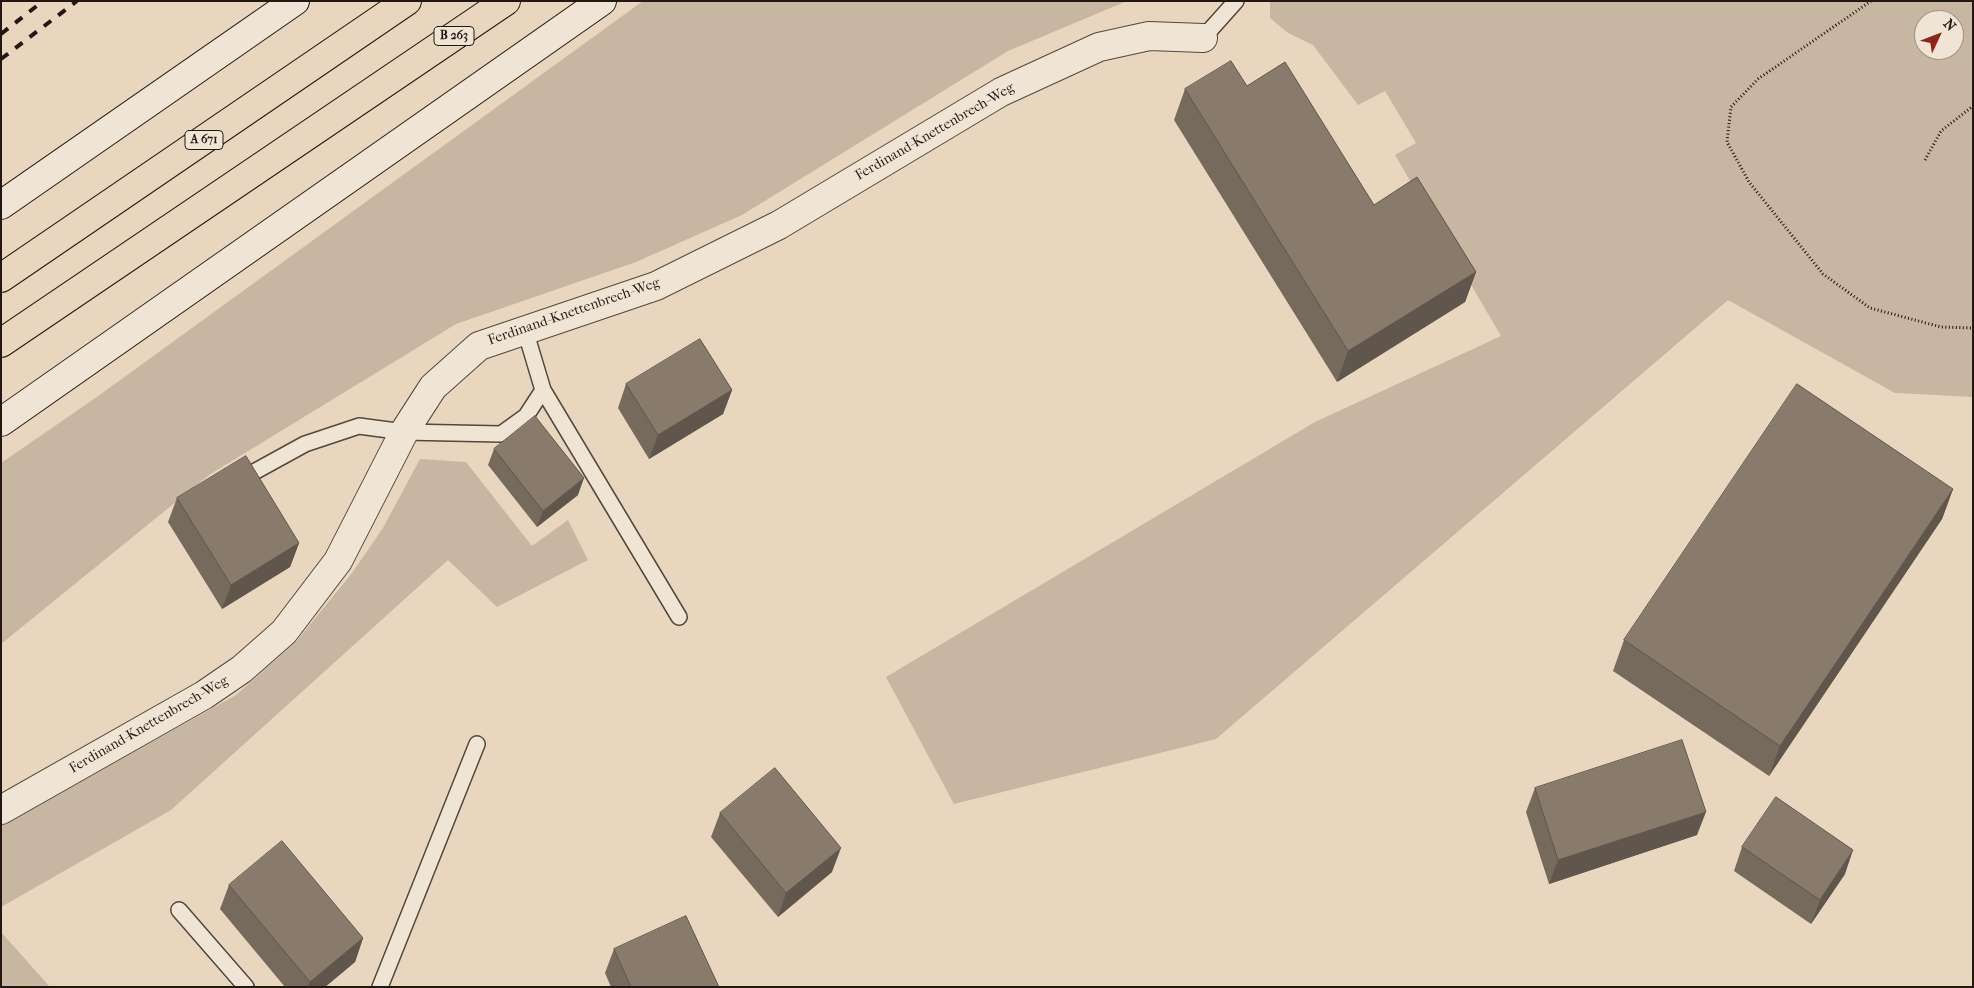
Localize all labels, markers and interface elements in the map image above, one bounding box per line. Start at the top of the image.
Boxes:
north arrow [1914,10,1964,60]
text: N [1940,15,1959,35]
road number: B 263 [434,27,474,46]
street label: Ferdinand-Knettenbrech-Weg [852,80,1018,184]
road number: A 671 [185,130,223,150]
street label: Ferdinand-Knettenbrech-Weg [486,275,662,349]
street label: Ferdinand-Knettenbrech-Weg [66,673,232,777]

